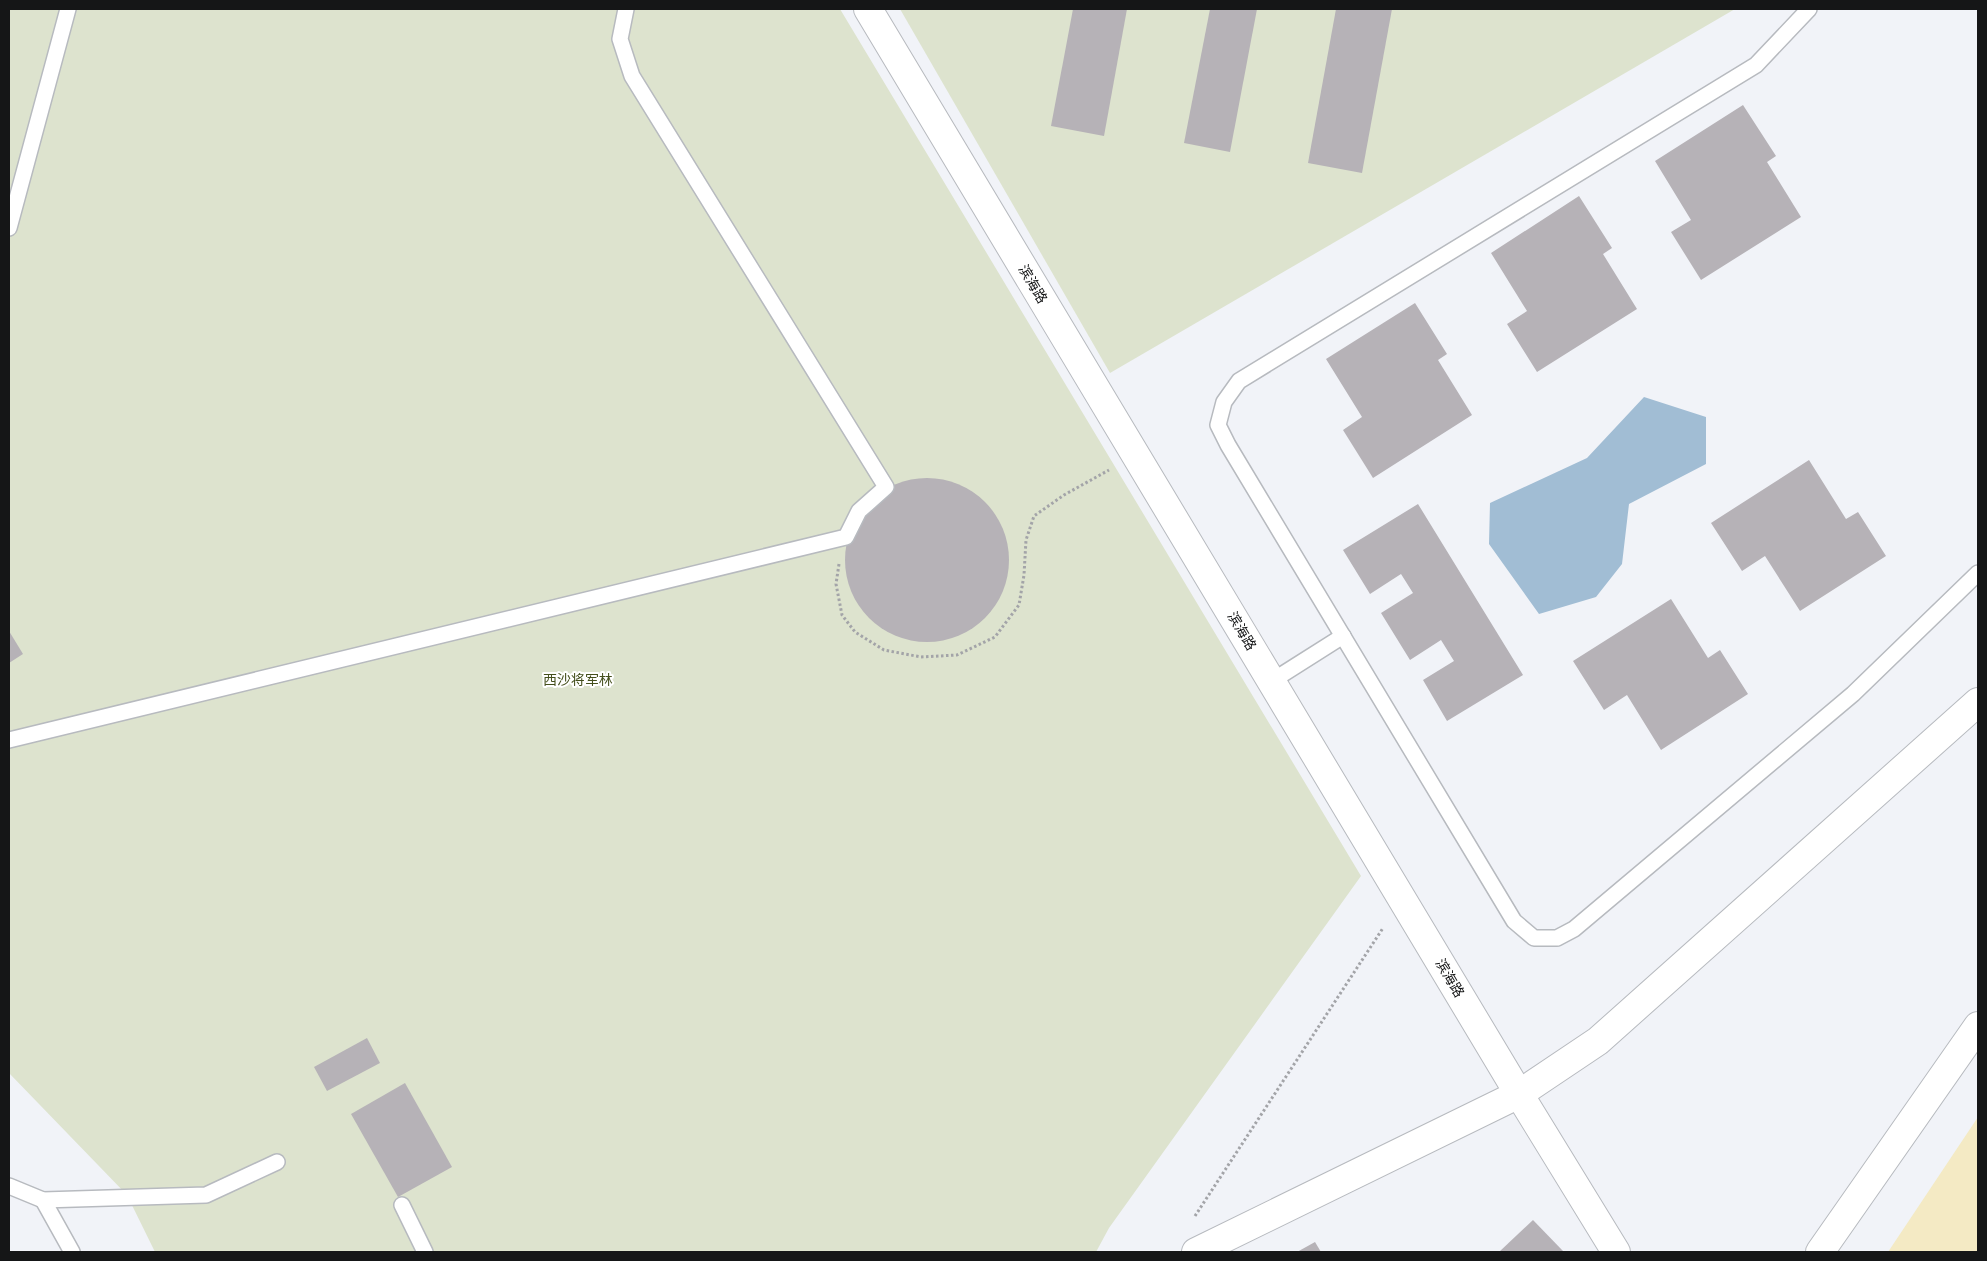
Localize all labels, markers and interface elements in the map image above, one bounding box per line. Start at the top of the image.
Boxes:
street label: 滨海路 [1014,261,1052,307]
street label: 滨海路 [1223,608,1261,654]
park label: 西沙将军林 [543,671,613,689]
street label: 滨海路 [1431,955,1469,1001]

